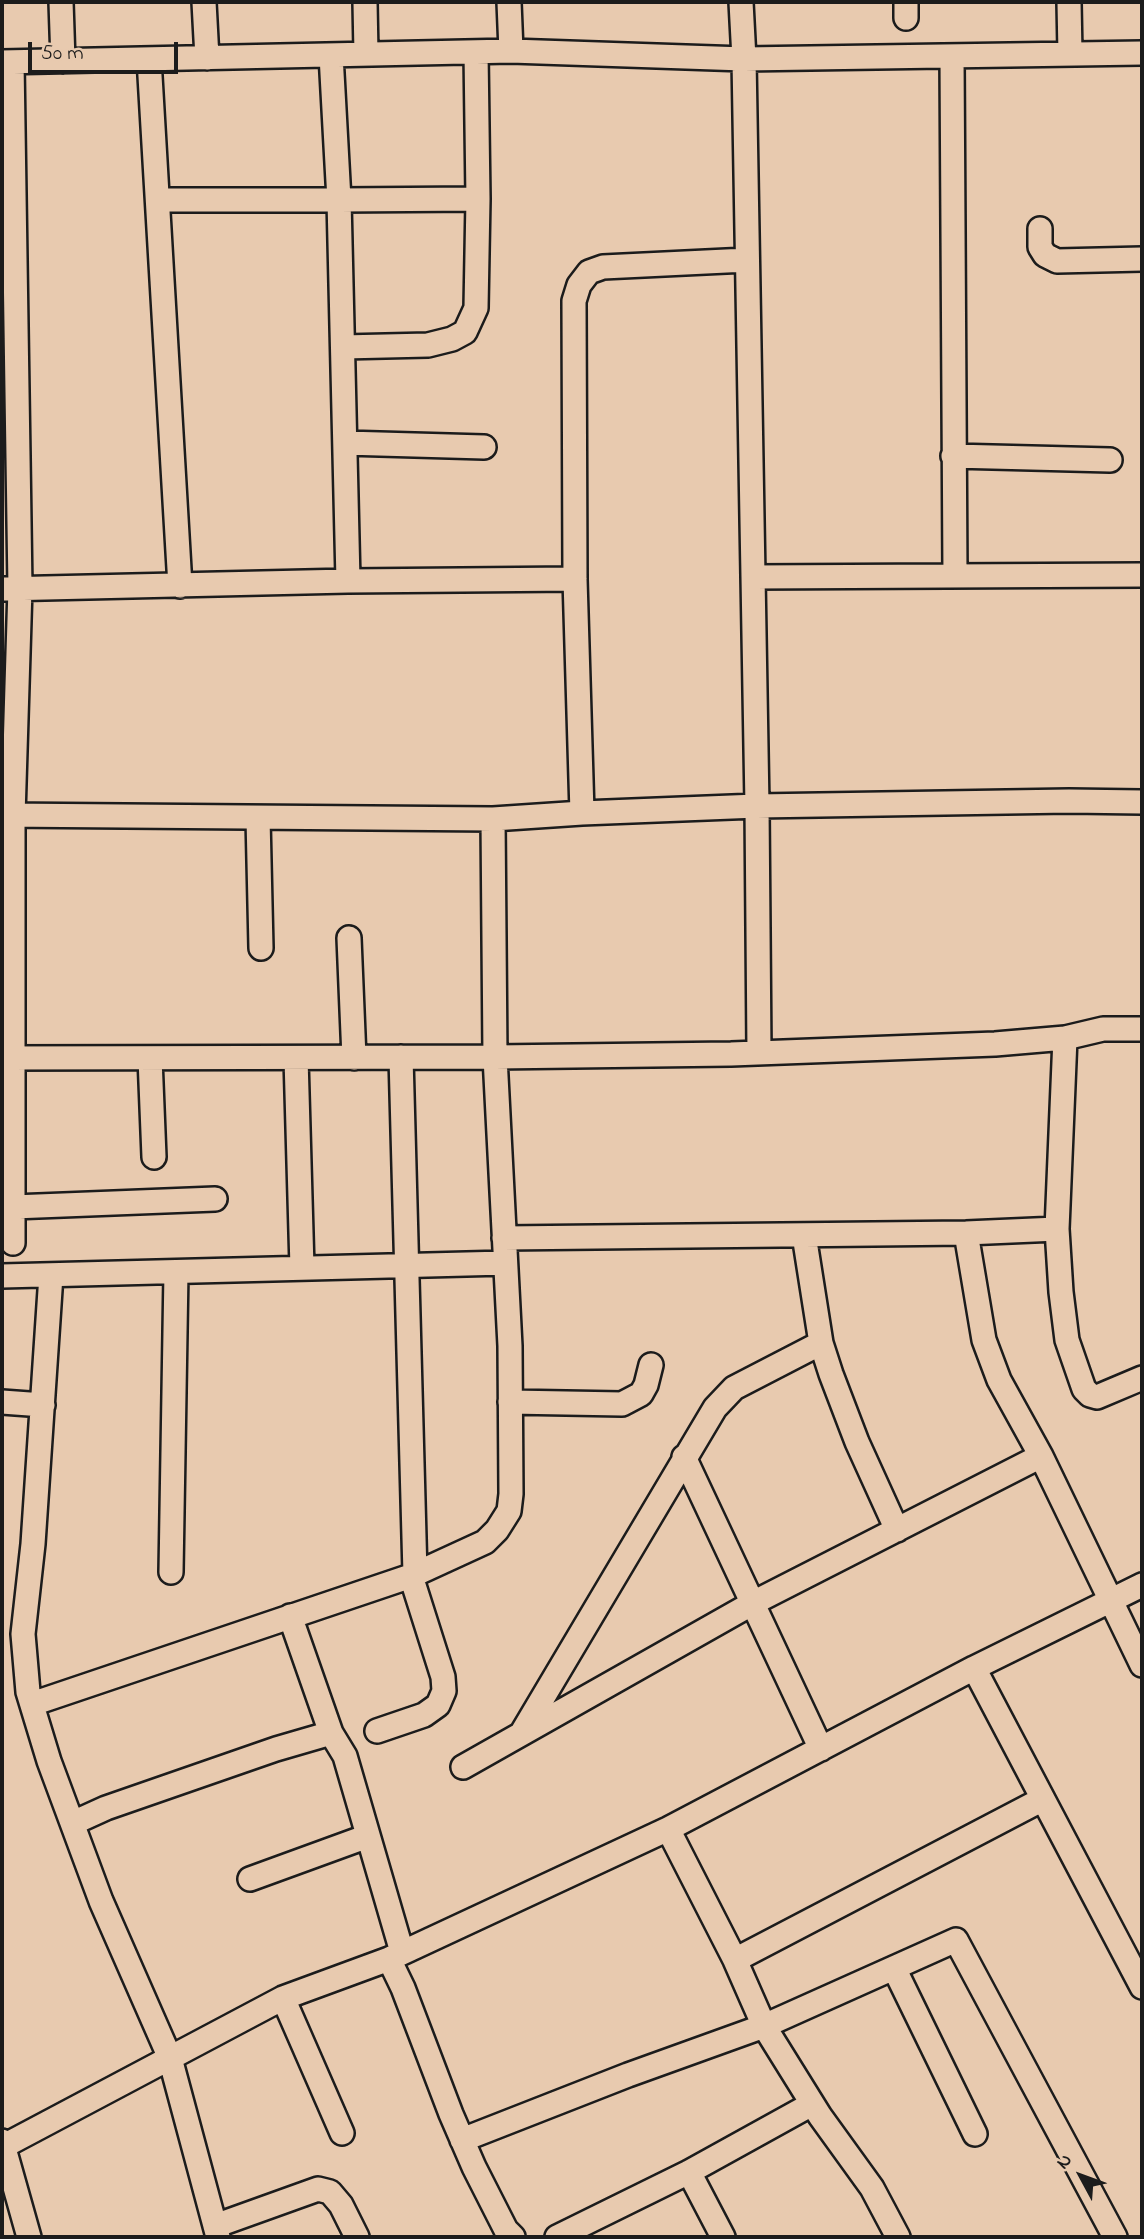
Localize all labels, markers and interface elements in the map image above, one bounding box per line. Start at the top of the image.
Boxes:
scale bar [32,28,182,72]
text: 50 m [41,39,84,69]
north arrow [1046,2141,1116,2211]
text: N [1050,2148,1079,2176]

